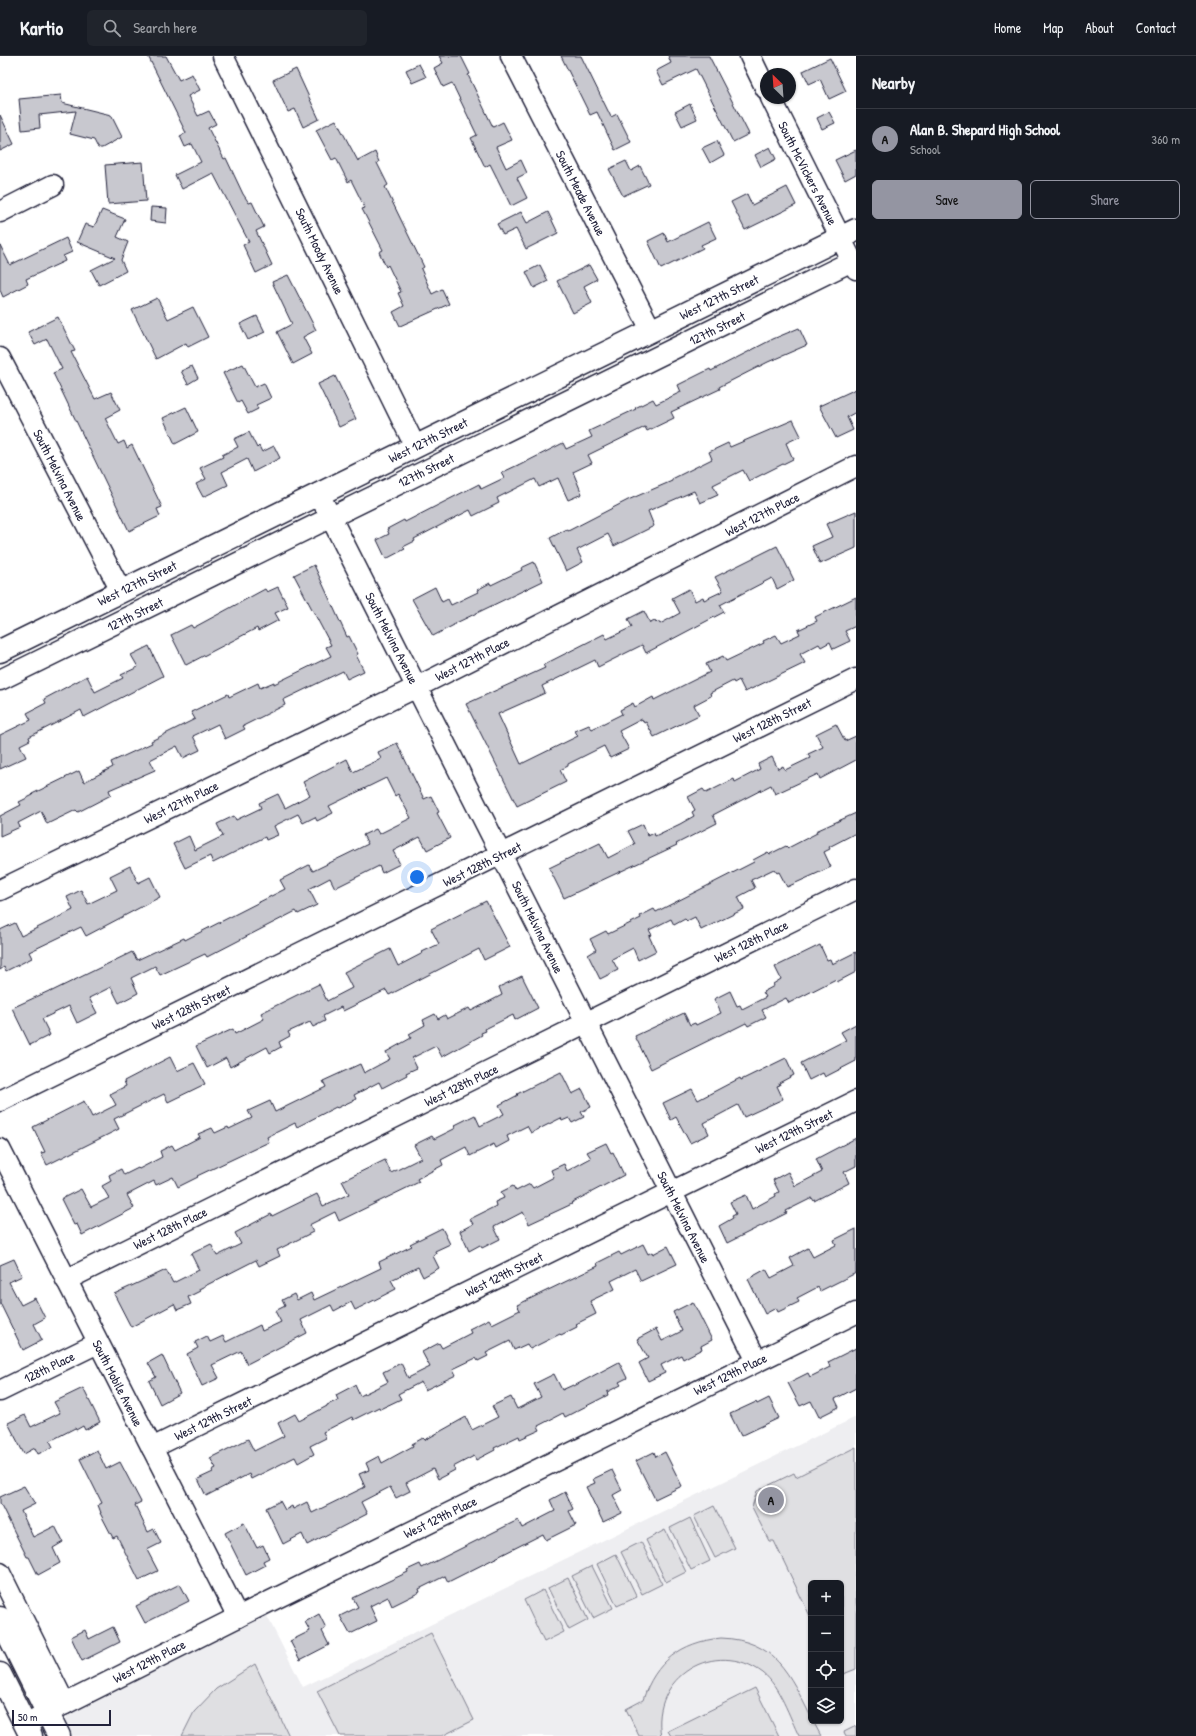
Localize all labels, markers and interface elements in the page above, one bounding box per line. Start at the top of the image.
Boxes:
search box [87,10,367,46]
text: Kartio [20,15,63,41]
icon: search [101,17,123,39]
text: Search here [133,17,197,38]
text: Home [994,18,1021,37]
text: Map [1043,18,1063,37]
text: About [1085,18,1114,37]
text: Contact [1136,18,1176,37]
north arrow [760,68,796,104]
text: Nearby [872,71,915,94]
street label: South McVickers Avenue [774,118,842,228]
text: Alan B. Shepard High School [910,119,1060,140]
text: A [882,130,888,148]
text: 360 m [1151,130,1180,148]
text: School [910,140,940,158]
street label: South Meade Avenue [552,147,610,239]
button: Save [872,180,1022,219]
button: Share [1030,180,1180,219]
street label: South Moody Avenue [291,205,349,297]
street label: West 127th Street [676,270,762,324]
street label: 127th Street [686,306,749,349]
street label: West 127th Street [385,413,471,467]
street label: South Melvina Avenue [29,426,91,524]
street label: 127th Street [395,448,458,491]
street label: West 127th Place [722,488,802,540]
street label: West 127th Street [94,556,180,610]
street label: South Melvina Avenue [361,589,423,687]
street label: 127th Street [104,592,167,635]
street label: West 127th Place [432,633,512,685]
street label: West 128th Street [730,693,815,747]
street label: West 127th Place [141,776,221,828]
street label: West 128th Street [440,837,525,891]
your location [407,867,427,887]
street label: South Melvina Avenue [508,878,568,976]
street label: West 128th Place [711,915,791,967]
street label: West 128th Street [149,980,234,1034]
street label: West 128th Place [421,1059,501,1111]
street label: West 129th Street [752,1104,836,1158]
street label: South Melvina Avenue [653,1168,715,1266]
street label: West 128th Place [130,1202,210,1254]
street label: West 129th Street [462,1247,546,1301]
street label: South Mobile Avenue [88,1337,148,1429]
street label: 128th Place [21,1347,77,1387]
street label: West 129th Place [690,1349,770,1399]
street label: West 129th Street [171,1391,255,1445]
pin: A [758,1485,784,1515]
street label: West 129th Place [400,1492,480,1542]
map controls [808,1580,844,1724]
button: + [808,1580,844,1616]
button: − [808,1616,844,1652]
street label: West 129th Place [110,1635,188,1687]
button: locate [808,1652,844,1688]
button: layers [808,1688,844,1724]
scale bar [12,1708,111,1727]
text: 50 m [18,1710,38,1724]

